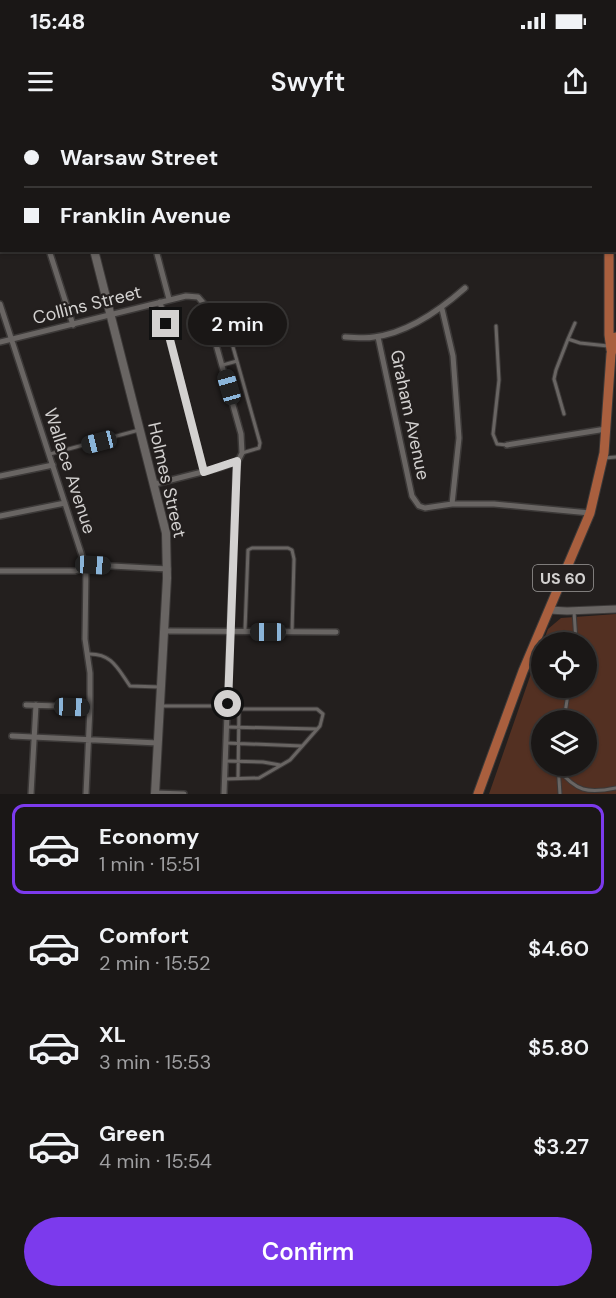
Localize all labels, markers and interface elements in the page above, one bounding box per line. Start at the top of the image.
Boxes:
text: 15:48 [30,7,86,36]
text: Swyft [271,64,345,99]
icon: menu [24,65,57,98]
icon: share [559,65,592,98]
text: Warsaw Street [60,143,218,172]
text: Franklin Avenue [60,201,231,230]
street label: Collins Street [30,280,144,330]
callout: 2 min [187,303,286,345]
route end [152,310,179,337]
text: 2 min [211,311,264,337]
street label: Graham Avenue [385,348,435,482]
car [215,367,243,407]
street label: Wallace Avenue [38,405,102,537]
street label: Holmes Street [142,420,192,540]
car [79,429,119,455]
car [75,555,111,575]
road number: US 60 [533,565,593,591]
car [250,623,286,641]
map controls [531,632,597,776]
button: locate [531,632,597,698]
route start [214,690,241,717]
car [54,697,90,717]
button: layers [531,710,597,776]
icon: car [27,822,81,876]
text: Economy [99,822,199,851]
text: $3.41 [536,835,589,864]
text: 1 min · 15:51 [99,851,200,877]
icon: car [27,921,81,975]
text: Comfort [99,921,189,950]
text: $4.60 [528,934,589,963]
text: 2 min · 15:52 [99,950,210,976]
icon: car [27,1020,81,1074]
text: XL [99,1020,126,1049]
text: $5.80 [528,1033,589,1062]
text: 3 min · 15:53 [99,1049,211,1075]
icon: car [27,1119,81,1173]
text: Green [99,1119,165,1148]
text: $3.27 [533,1132,589,1161]
text: 4 min · 15:54 [99,1148,212,1174]
button: Confirm [24,1217,592,1286]

